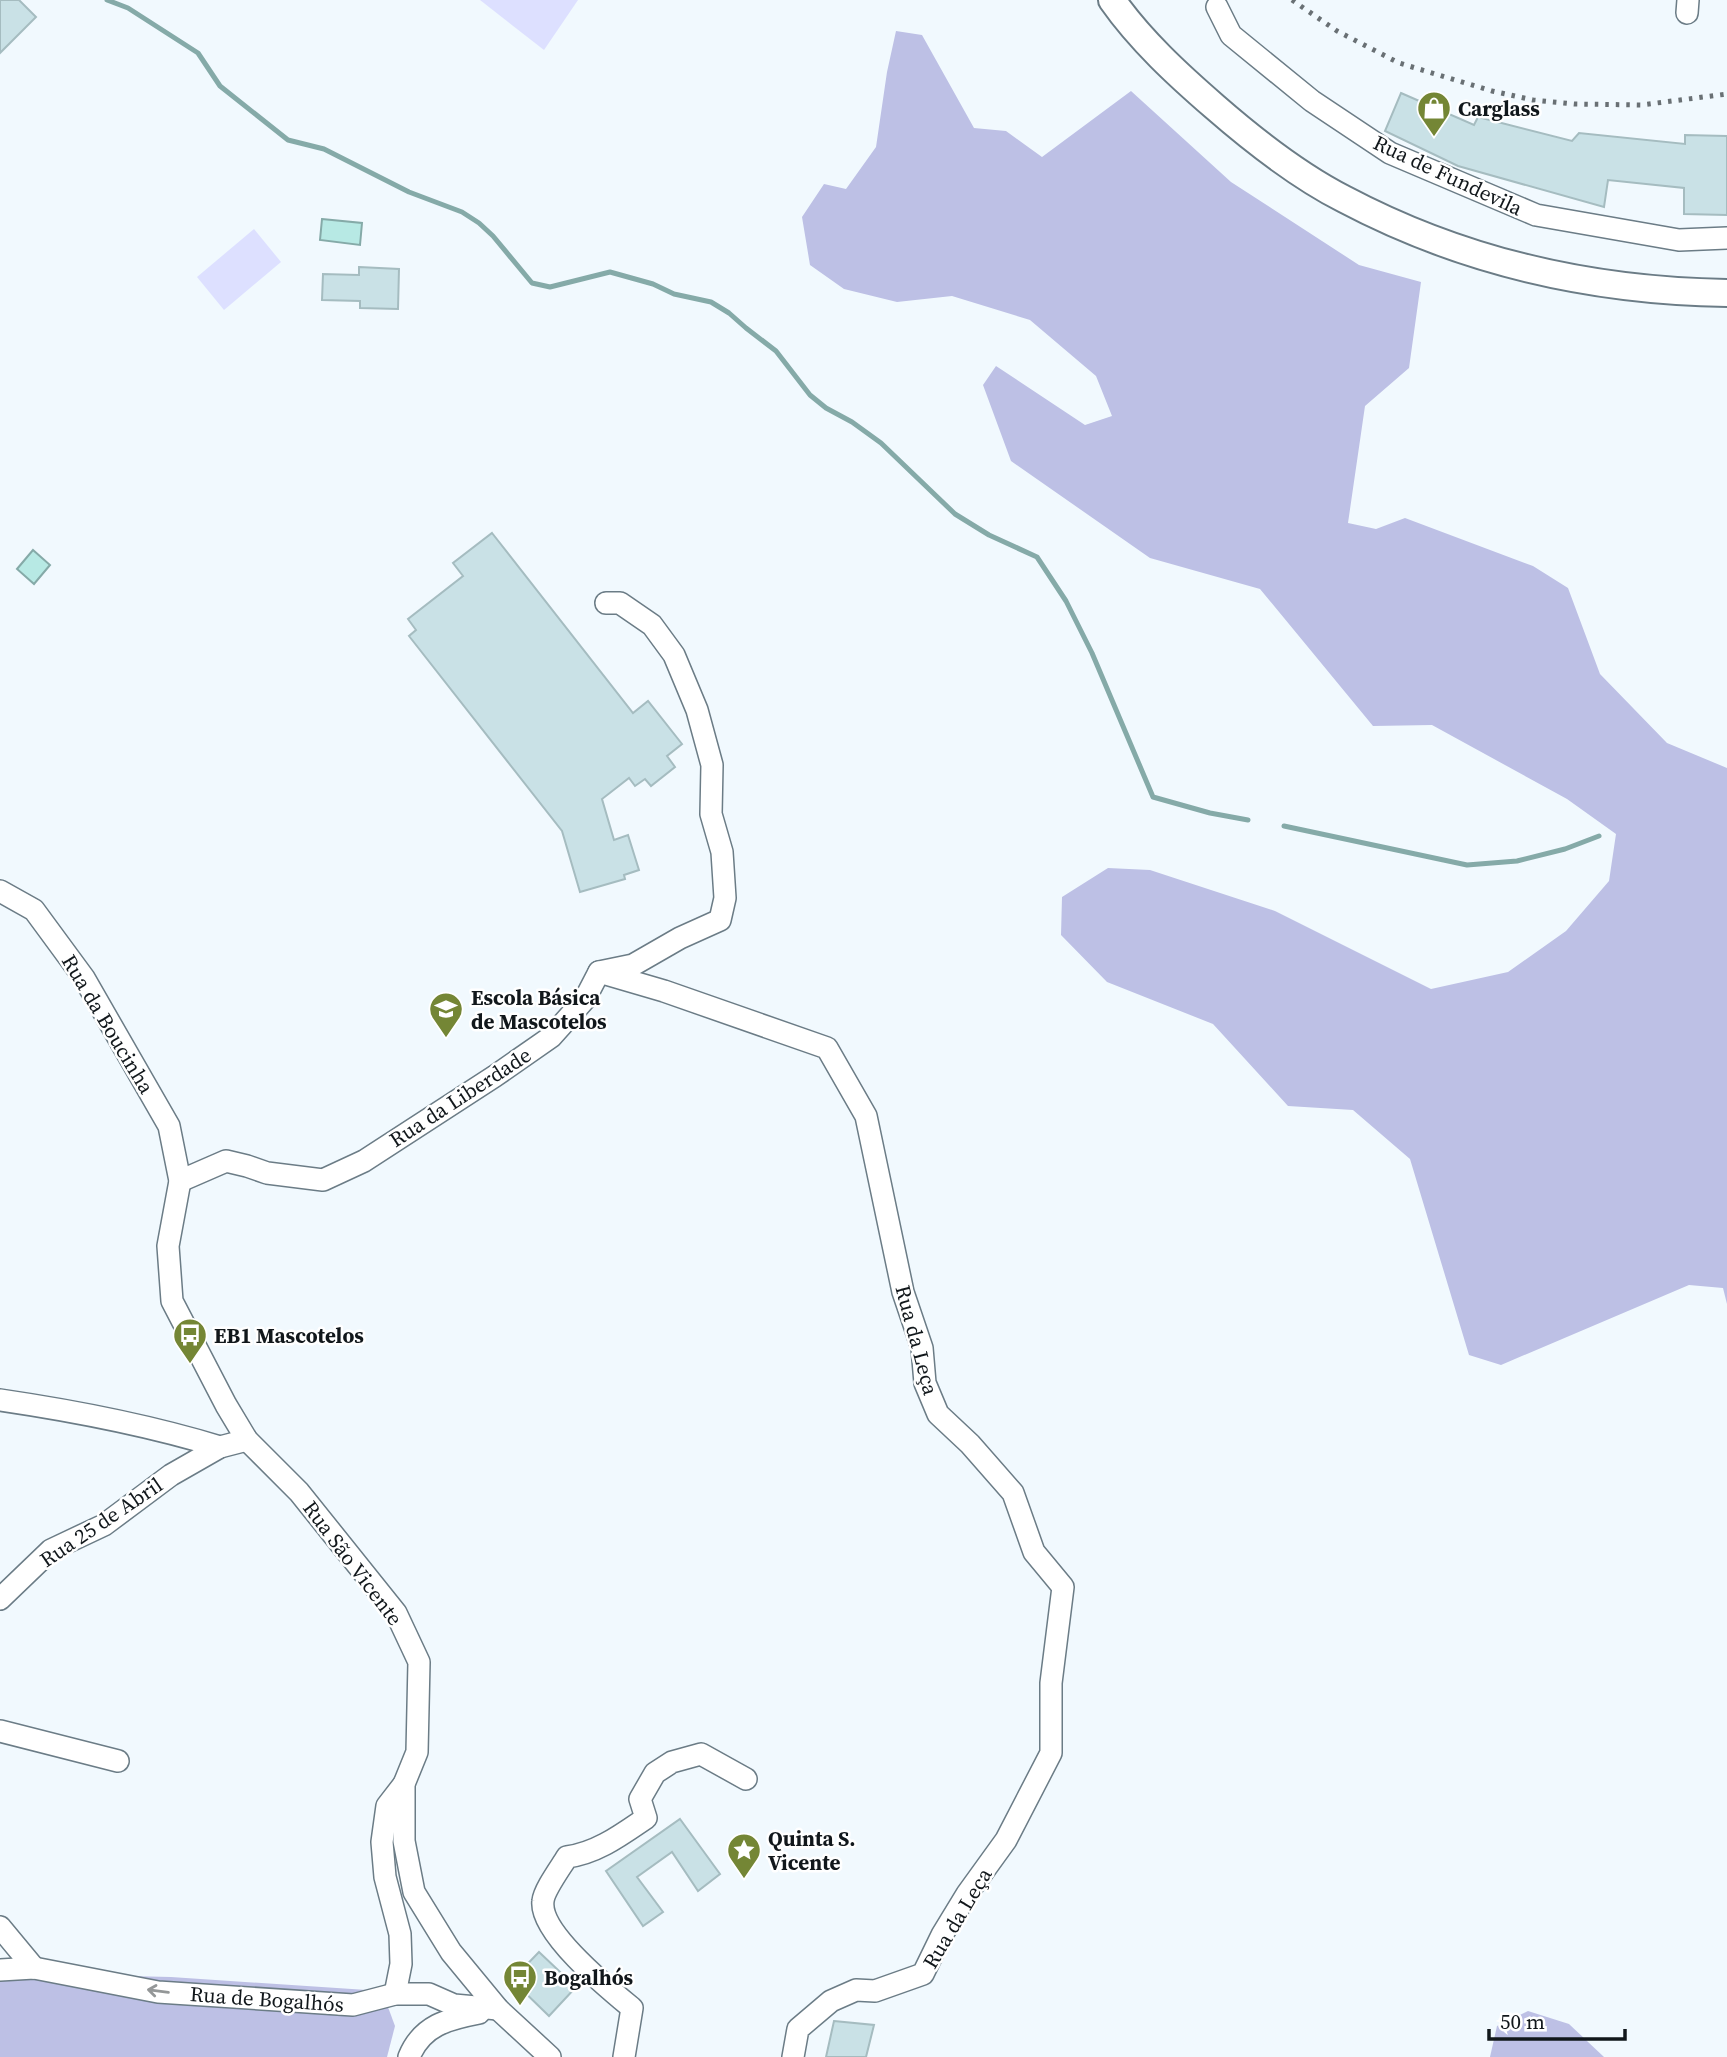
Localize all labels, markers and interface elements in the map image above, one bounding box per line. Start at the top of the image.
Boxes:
shop icon: Carglass [1415,89,1453,138]
place label: Carglass [1458,94,1540,123]
street label: Rua de Fundevila [1369,128,1528,222]
street label: Rua da Boucinha [55,949,161,1099]
place label: Escola Básica de Mascotelos [471,983,607,1036]
school or university icon: Escola Básica de Mascotelos [427,990,465,1039]
street label: Rua da Liberdade [383,1040,537,1154]
street label: Rua da Leça [888,1282,946,1398]
bus stop icon: EB1 Mascotelos [171,1316,209,1365]
place label: EB1 Mascotelos [214,1321,364,1350]
street label: Rua 25 de Abril [34,1470,168,1574]
street label: Rua São Vicente [296,1495,410,1631]
place label: Quinta S. Vicente [768,1824,856,1877]
place icon: Quinta S. Vicente [725,1831,763,1880]
street label: Rua da Leça [916,1862,999,1974]
bus stop icon: Bogalhós [501,1958,539,2007]
place label: Bogalhós [544,1963,633,1992]
street label: Rua de Bogalhós [189,1979,345,2019]
one-way arrow [147,1984,170,1997]
scale bar [1489,1997,1626,2041]
text: 50 m [1500,2007,1545,2036]

